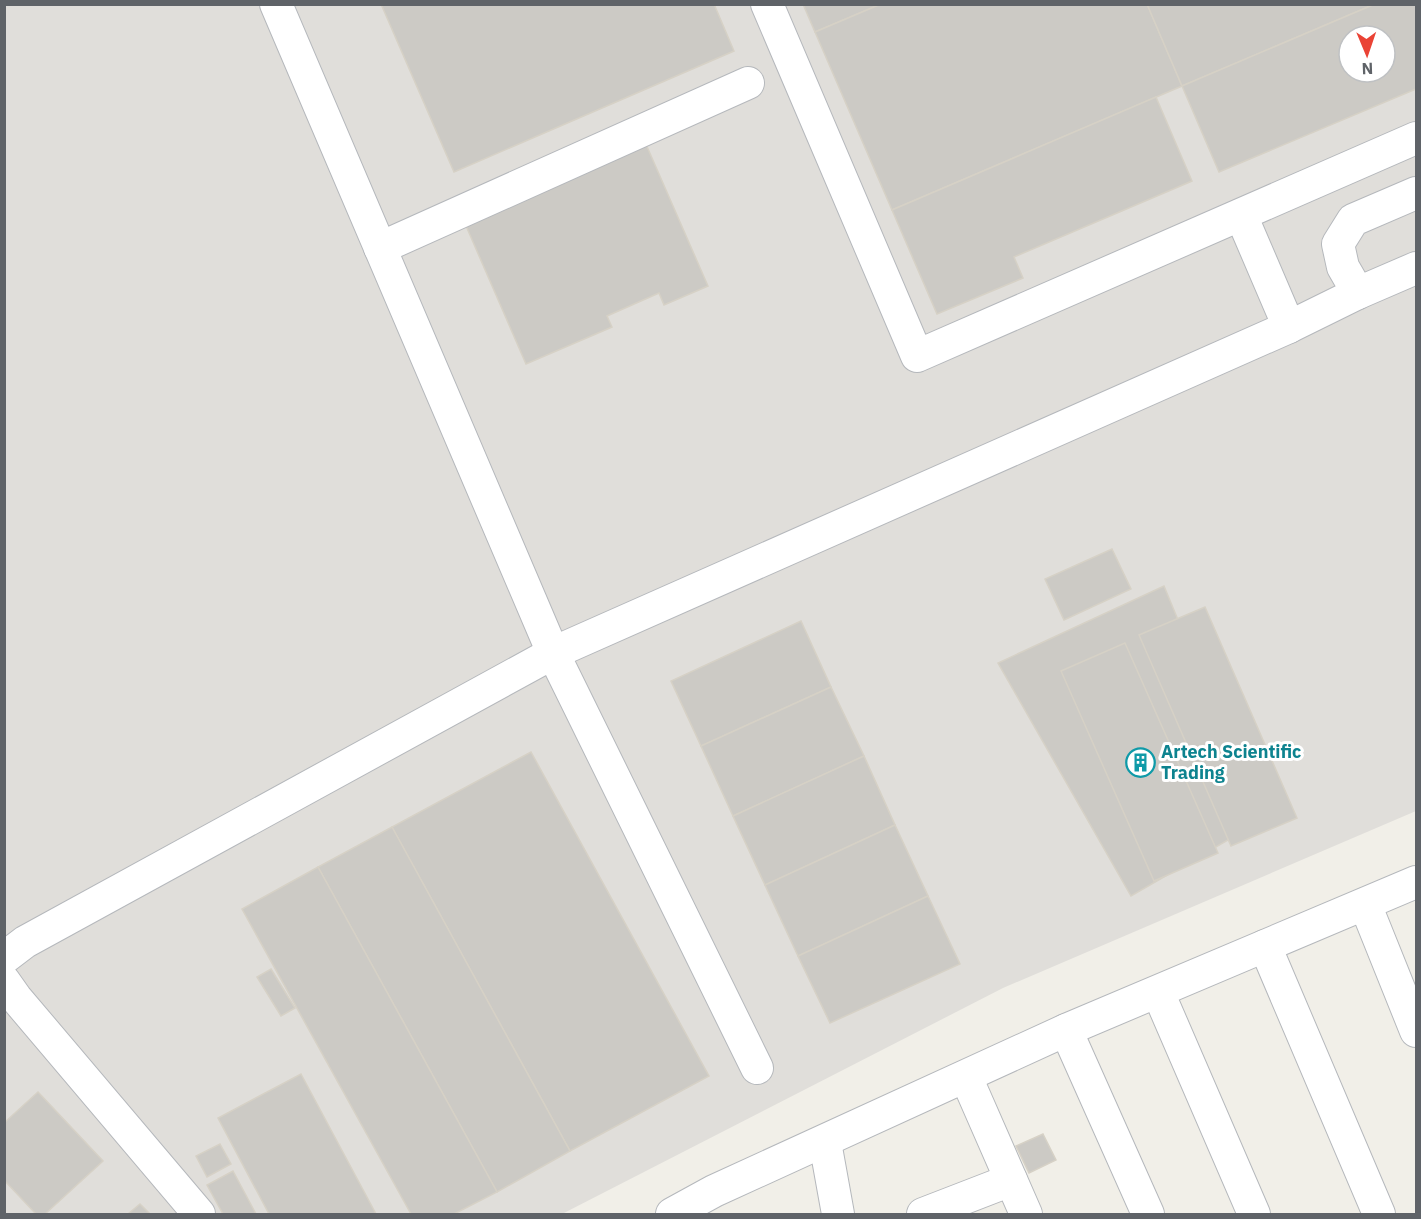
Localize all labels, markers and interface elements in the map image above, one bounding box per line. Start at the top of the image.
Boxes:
north arrow [1337,24,1397,84]
text: N [1361,59,1374,79]
place label: Artech Scientific Trading [1161,740,1301,784]
building icon: Artech Scientific Trading [1124,746,1156,778]

